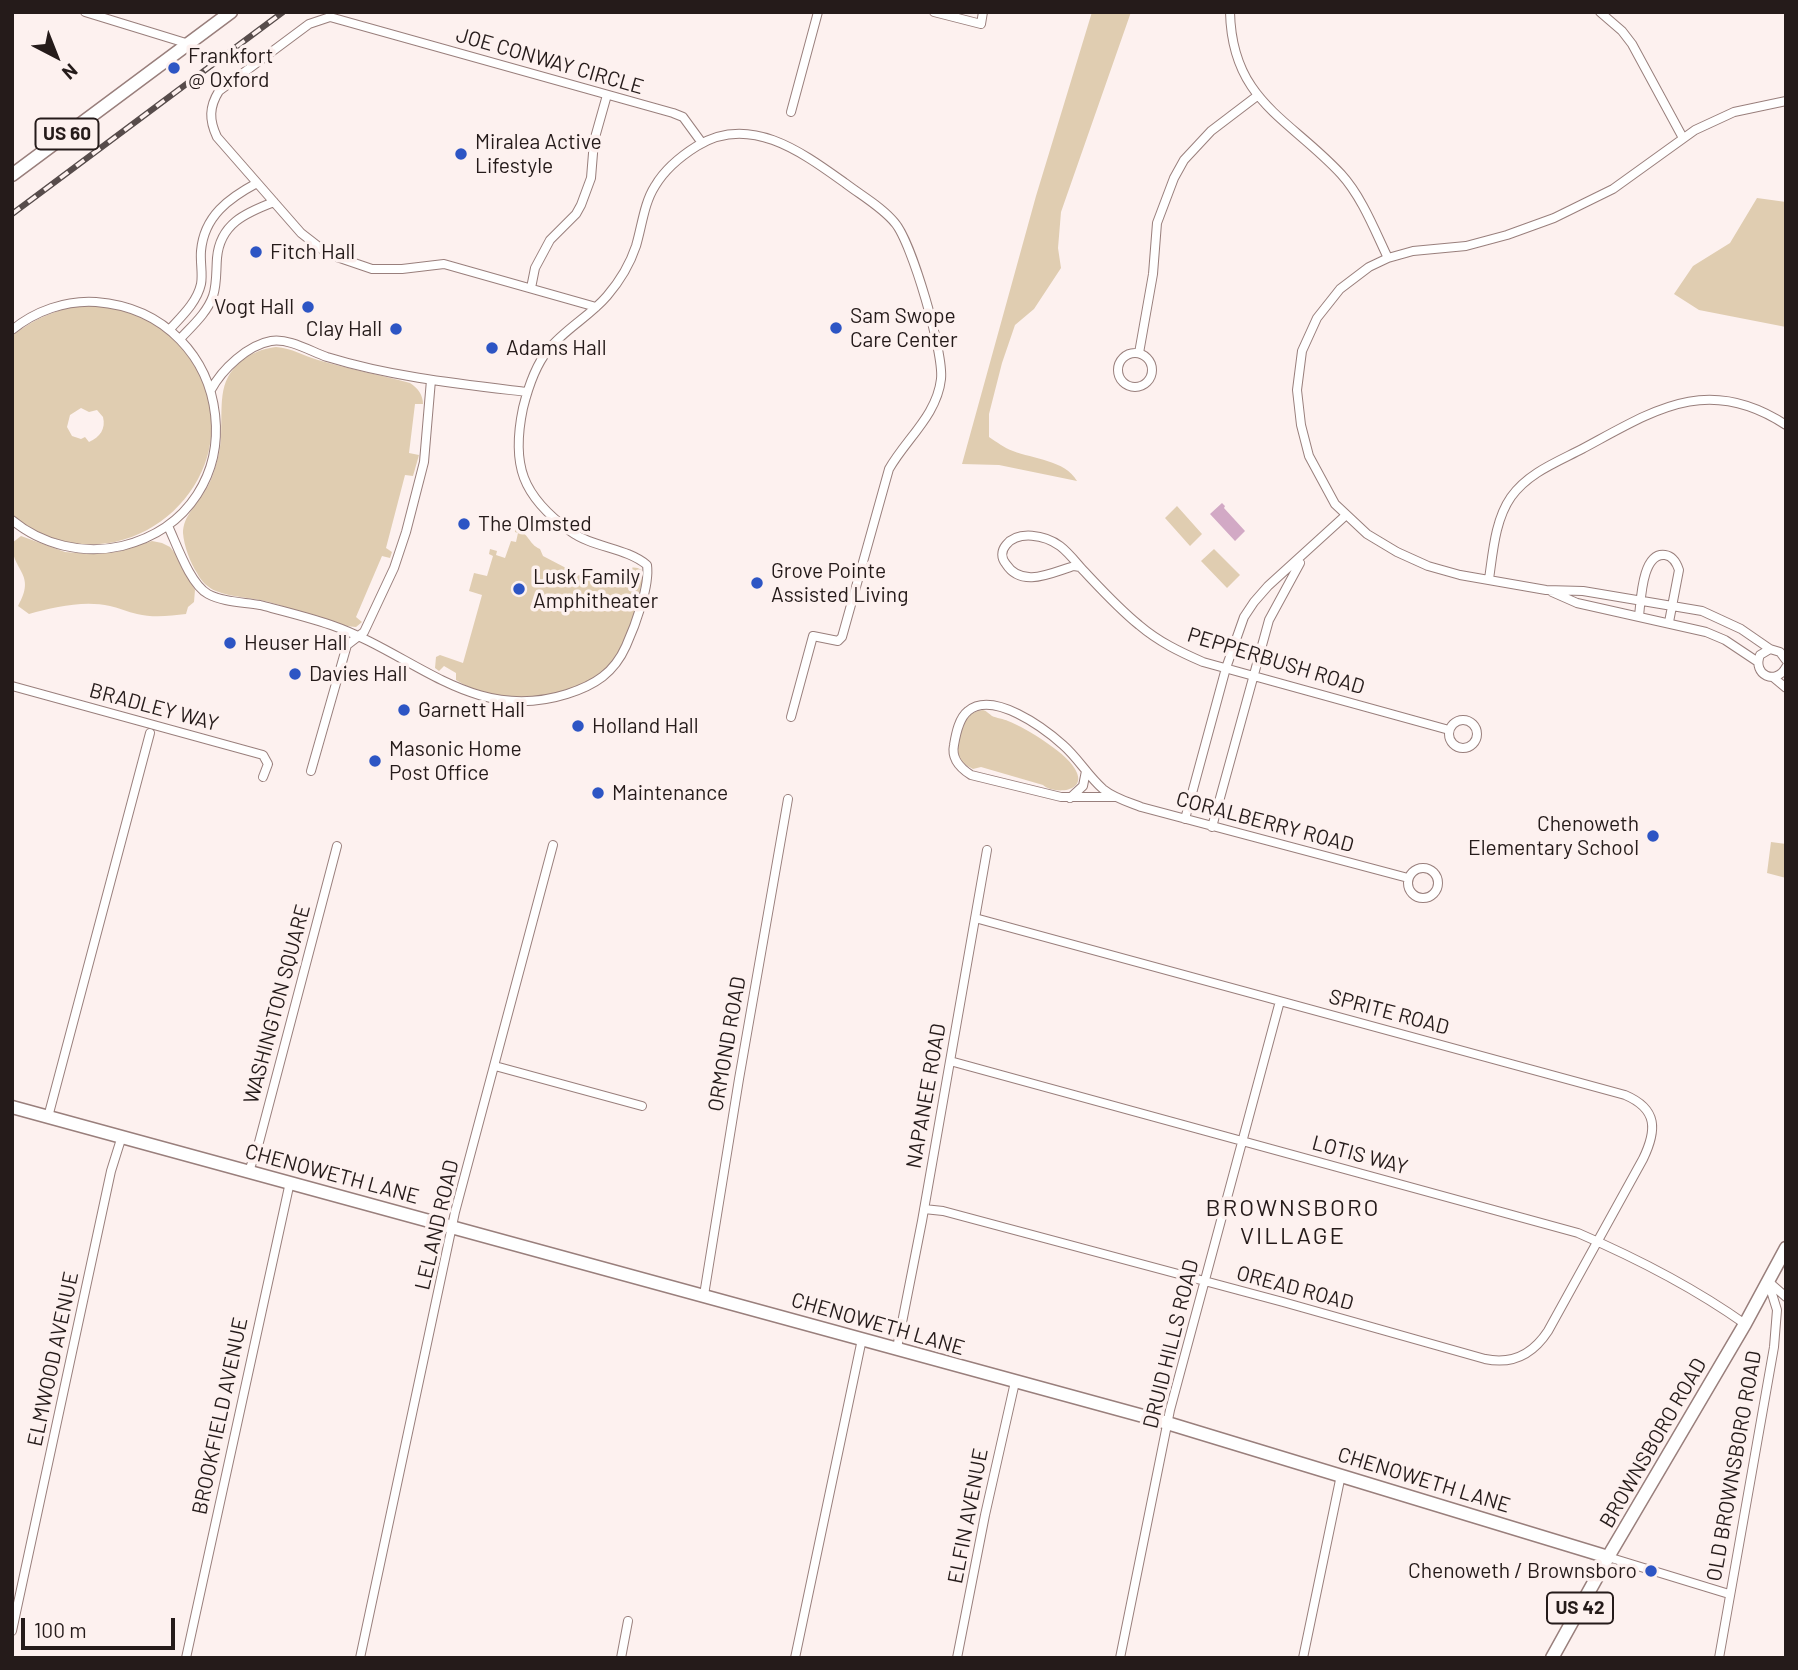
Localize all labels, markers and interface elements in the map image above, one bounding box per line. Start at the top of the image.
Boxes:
north arrow [21,21,91,91]
street label: JOE CONWAY CIRCLE [453,22,647,100]
place label: Frankfort @ Oxford [188,43,273,93]
text: N [58,59,83,85]
marker: Frankfort @ Oxford [166,60,182,76]
road number: US 60 [36,118,98,150]
place label: Miralea Active Lifestyle [475,129,602,179]
marker: Miralea Active Lifestyle [453,146,469,162]
place label: Fitch Hall [270,239,355,265]
marker: Fitch Hall [248,244,264,260]
place label: Vogt Hall [214,294,294,320]
marker: Vogt Hall [300,299,316,315]
place label: Sam Swope Care Center [850,303,958,353]
place label: Clay Hall [306,316,382,342]
marker: Sam Swope Care Center [828,320,844,336]
marker: Clay Hall [388,321,404,337]
place label: Adams Hall [506,335,606,361]
marker: Adams Hall [484,340,500,356]
place label: The Olmsted [478,511,592,537]
marker: The Olmsted [456,516,472,532]
place label: Grove Pointe Assisted Living [771,558,908,608]
place label: Lusk Family Amphitheater [533,564,658,614]
marker: Grove Pointe Assisted Living [749,575,765,591]
marker: Lusk Family Amphitheater [511,581,527,597]
street label: PEPPERBUSH ROAD [1184,622,1368,700]
place label: Heuser Hall [244,630,347,656]
marker: Heuser Hall [222,635,238,651]
place label: Davies Hall [309,661,407,687]
marker: Davies Hall [287,666,303,682]
street label: BRADLEY WAY [87,678,221,736]
place label: Garnett Hall [418,697,525,723]
marker: Garnett Hall [396,702,412,718]
place label: Holland Hall [592,713,699,739]
marker: Holland Hall [570,718,586,734]
place label: Masonic Home Post Office [389,736,522,786]
marker: Masonic Home Post Office [367,753,383,769]
place label: Maintenance [612,780,728,806]
marker: Maintenance [590,785,606,801]
street label: CORALBERRY ROAD [1173,786,1357,858]
place label: Chenoweth Elementary School [1468,811,1639,861]
marker: Chenoweth Elementary School [1645,828,1661,844]
street label: WASHINGTON SQUARE [238,902,316,1106]
street label: ORMOND ROAD [703,975,751,1113]
street label: SPRITE ROAD [1326,984,1452,1040]
street label: NAPANEE ROAD [901,1022,951,1170]
street label: LOTIS WAY [1309,1130,1411,1180]
street label: CHENOWETH LANE [242,1139,422,1209]
street label: LELAND ROAD [410,1157,464,1293]
district label: BROWNSBORO VILLAGE [1207,1194,1379,1250]
street label: DRUID HILLS ROAD [1138,1257,1204,1431]
street label: OREAD ROAD [1234,1260,1356,1316]
street label: ELMWOOD AVENUE [22,1269,84,1449]
street label: CHENOWETH LANE [788,1287,968,1361]
street label: BROOKFIELD AVENUE [187,1315,253,1517]
street label: OLD BROWNSBORO ROAD [1701,1349,1767,1583]
street label: BROWNSBORO ROAD [1594,1354,1712,1532]
street label: CHENOWETH LANE [1335,1442,1513,1518]
street label: ELFIN AVENUE [943,1446,993,1586]
place label: Chenoweth / Brownsboro [1408,1558,1637,1584]
marker: Chenoweth / Brownsboro [1643,1563,1659,1579]
road number: US 42 [1547,1592,1613,1624]
scale bar [24,1604,178,1648]
text: 100 m [34,1617,87,1642]

